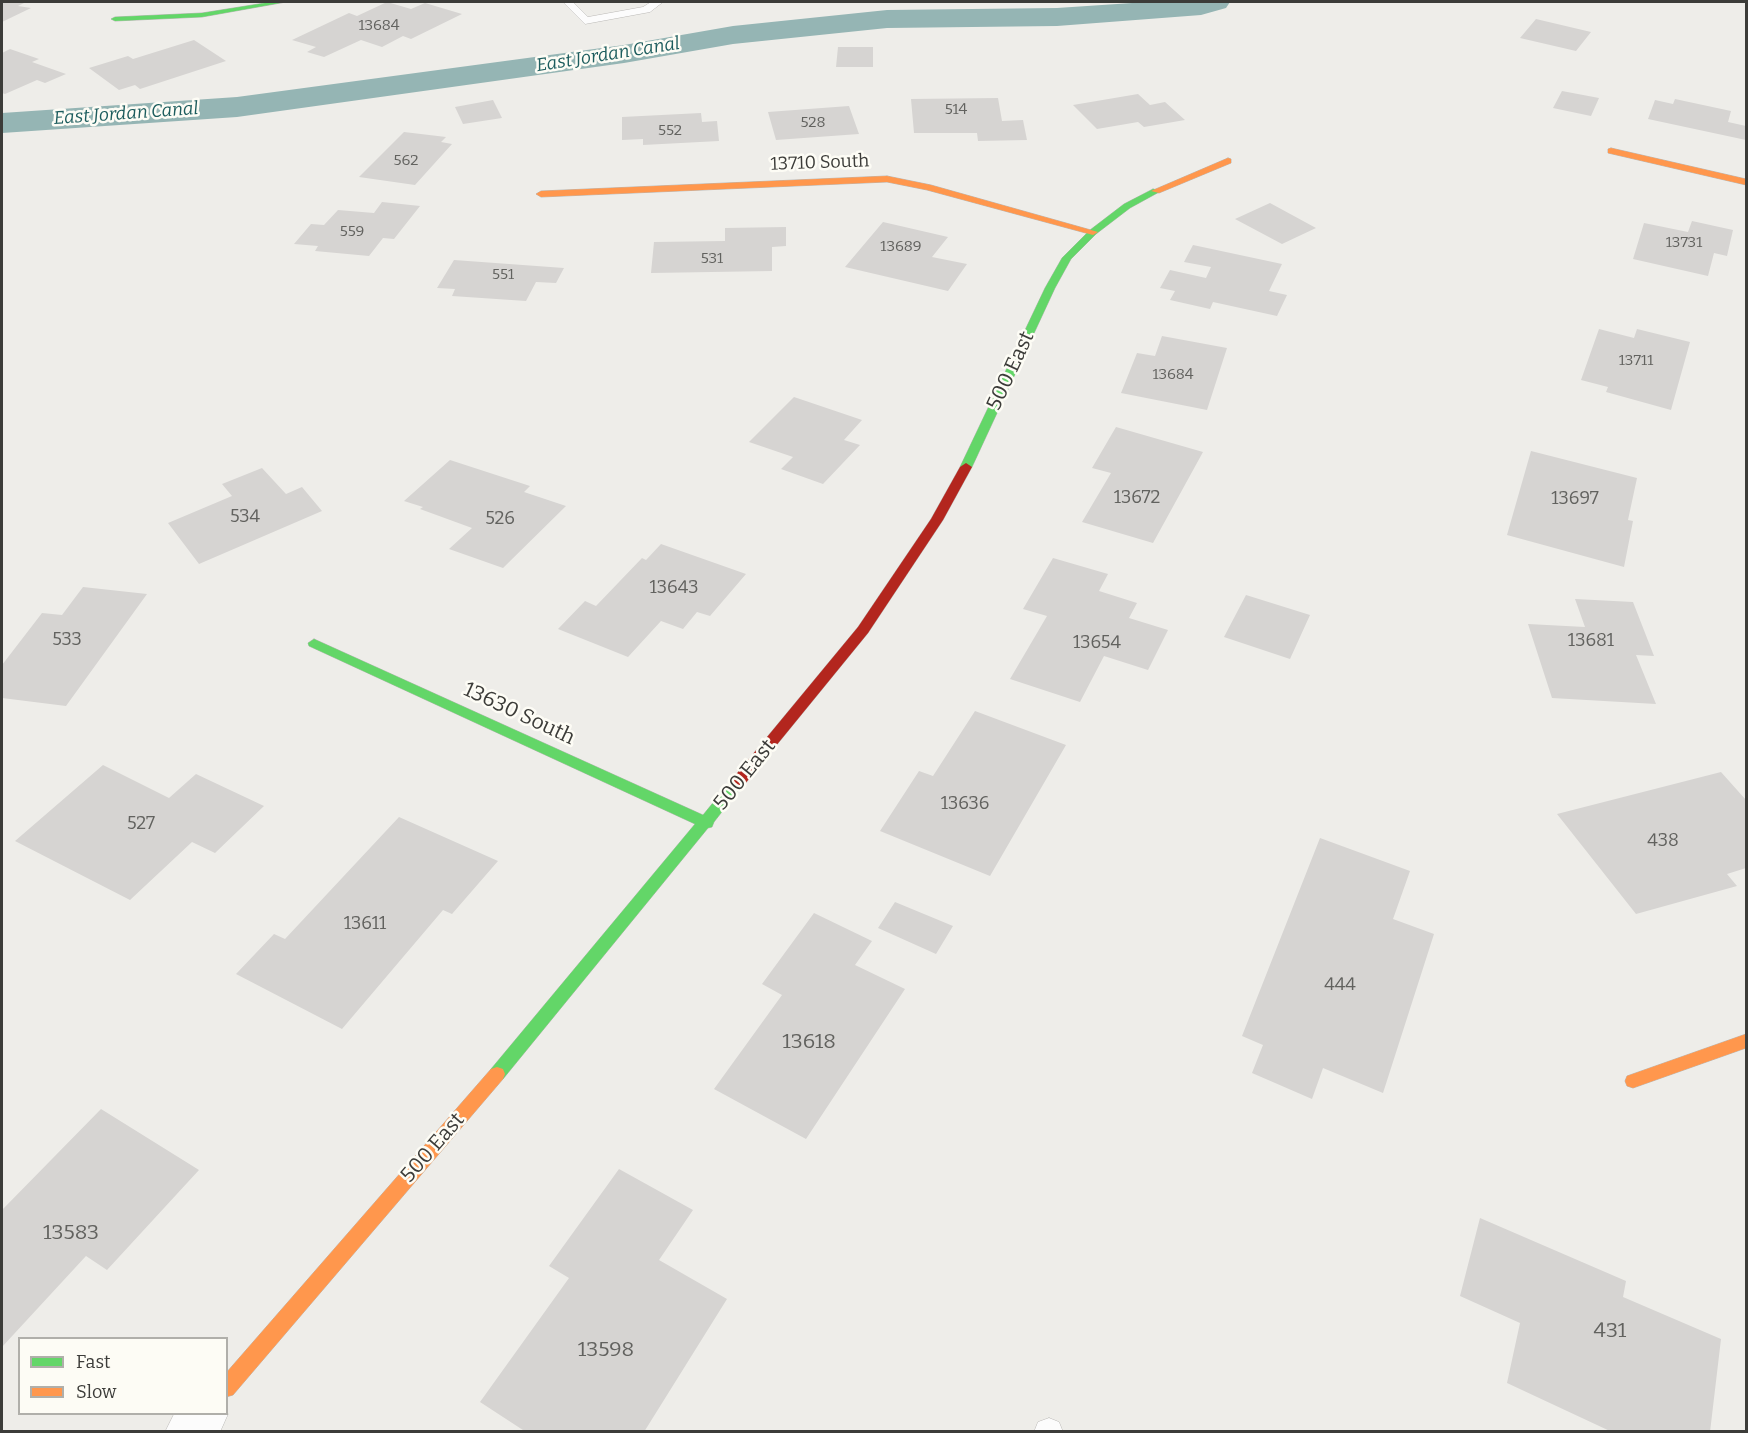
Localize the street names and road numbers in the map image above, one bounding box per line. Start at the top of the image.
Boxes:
street label: 13710 South [770,150,870,176]
street label: 500 East [982,328,1040,414]
street label: 13630 South [459,677,579,751]
street label: 500 East [709,734,781,816]
street label: 500 East [396,1108,470,1188]

